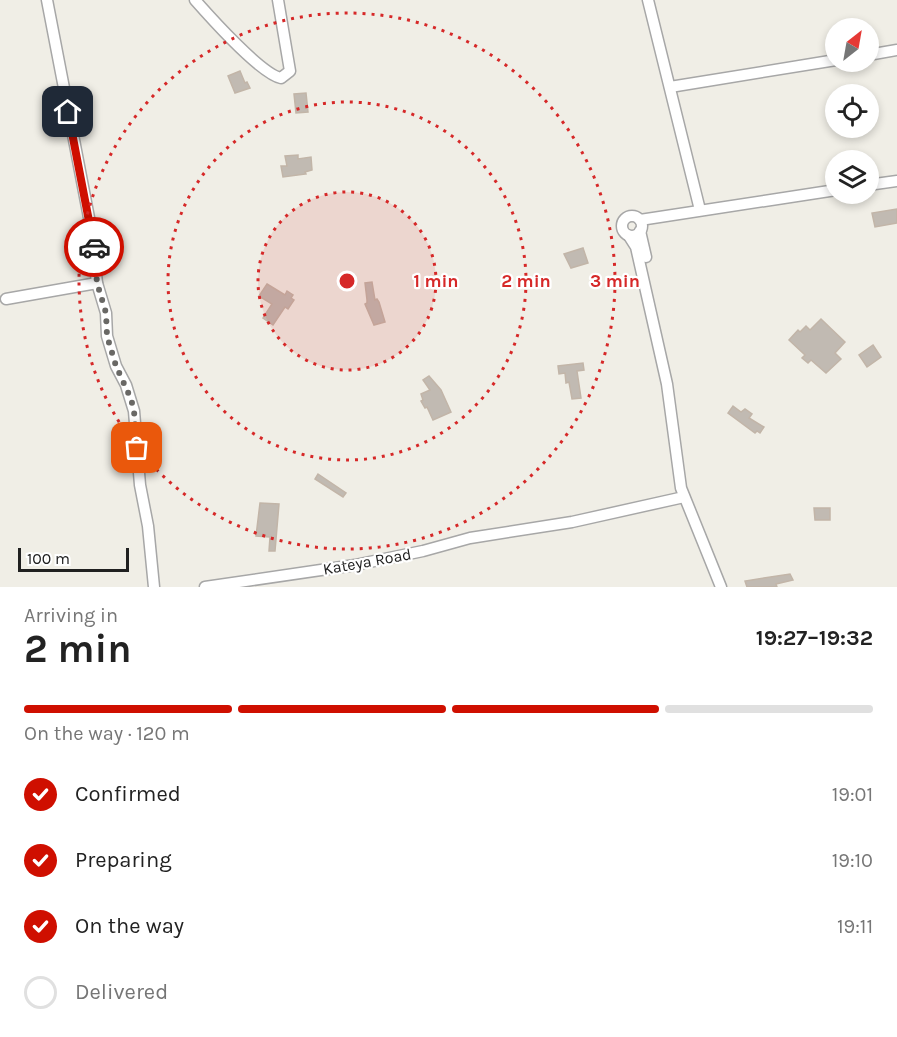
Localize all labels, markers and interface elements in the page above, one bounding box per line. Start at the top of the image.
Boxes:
north arrow [825,18,879,72]
map controls [825,18,879,204]
button: locate [825,84,879,138]
pin [42,86,93,137]
icon: home [51,95,84,128]
button: layers [825,150,879,204]
courier [64,217,124,277]
icon: car [78,231,111,264]
text: 1 min [413,270,459,292]
text: 2 min [501,270,551,292]
text: 3 min [590,270,640,292]
centre of rings [337,271,357,291]
pin [111,422,162,473]
icon: bag [120,431,153,464]
street label: Kateya Road [321,544,413,579]
scale bar [18,545,129,572]
text: 100 m [27,549,70,568]
text: Arriving in [24,604,118,627]
text: 19:27–19:32 [756,625,873,651]
text: 2 min [24,626,132,672]
text: On the way · 120 m [24,722,190,745]
icon: check [24,778,57,811]
text: Confirmed [75,781,181,807]
text: 19:01 [832,783,873,806]
icon: check [24,844,57,877]
text: Preparing [75,847,172,873]
text: 19:10 [832,849,873,872]
icon: check [24,910,57,943]
text: On the way [75,913,184,939]
text: 19:11 [837,915,873,938]
text: Delivered [75,979,168,1005]

